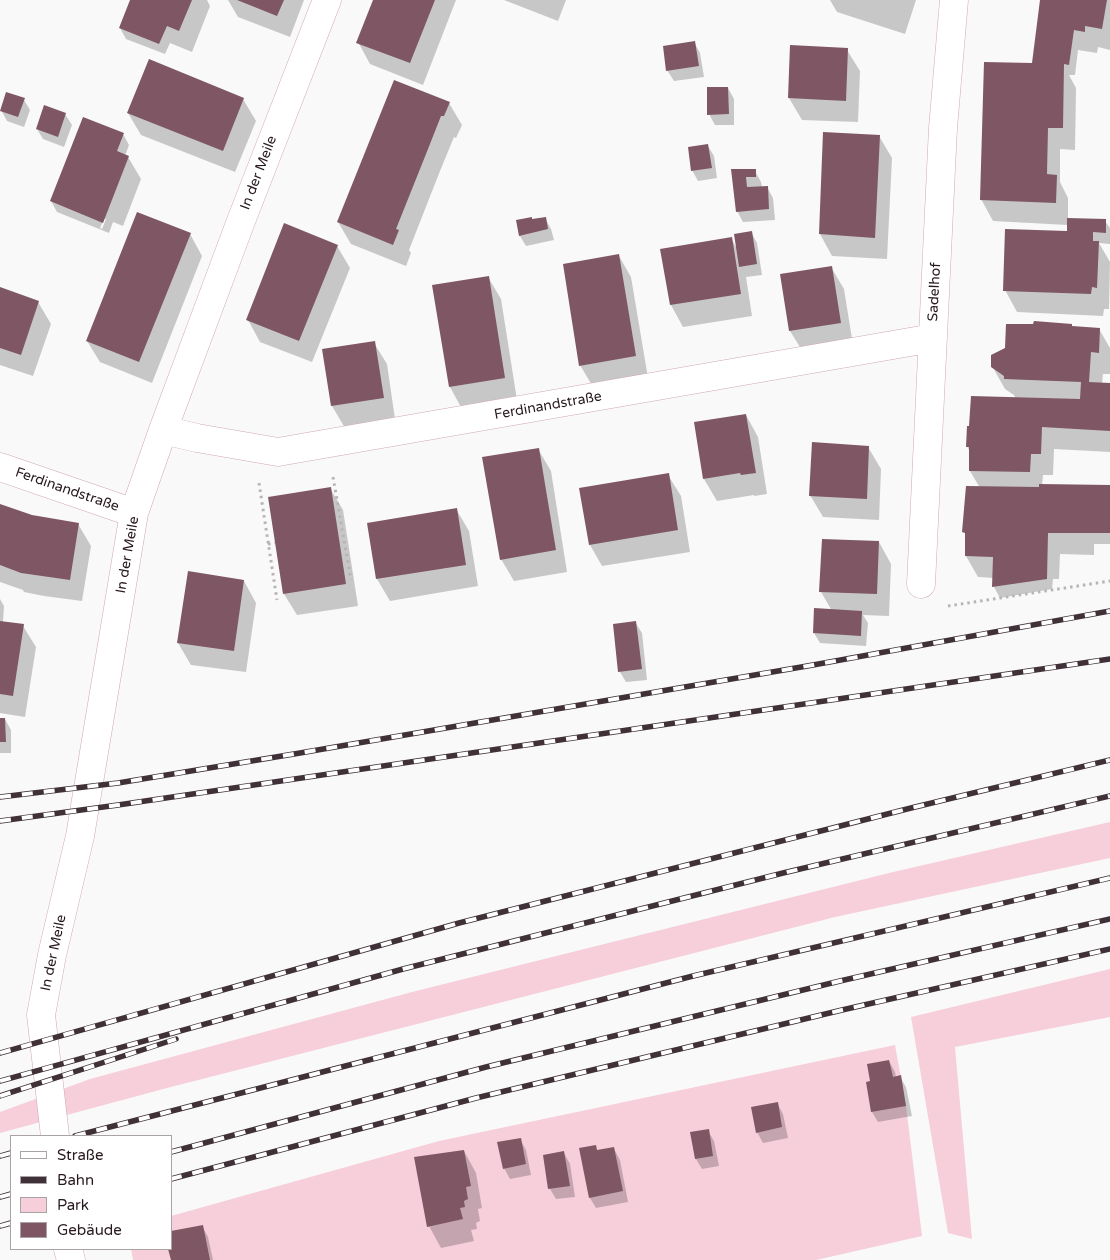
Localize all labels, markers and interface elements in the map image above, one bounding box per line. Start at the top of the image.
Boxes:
street label: In der Meile [237,134,281,212]
street label: Sadelhof [925,262,945,322]
street label: Ferdinandstraße [493,388,603,424]
street label: Ferdinandstraße [13,464,121,516]
street label: In der Meile [113,515,143,595]
street label: In der Meile [38,913,70,993]
legend [10,1135,172,1250]
text: Straße [57,1146,103,1164]
text: Bahn [57,1171,94,1189]
text: Park [57,1196,89,1214]
text: Gebäude [57,1221,122,1239]

